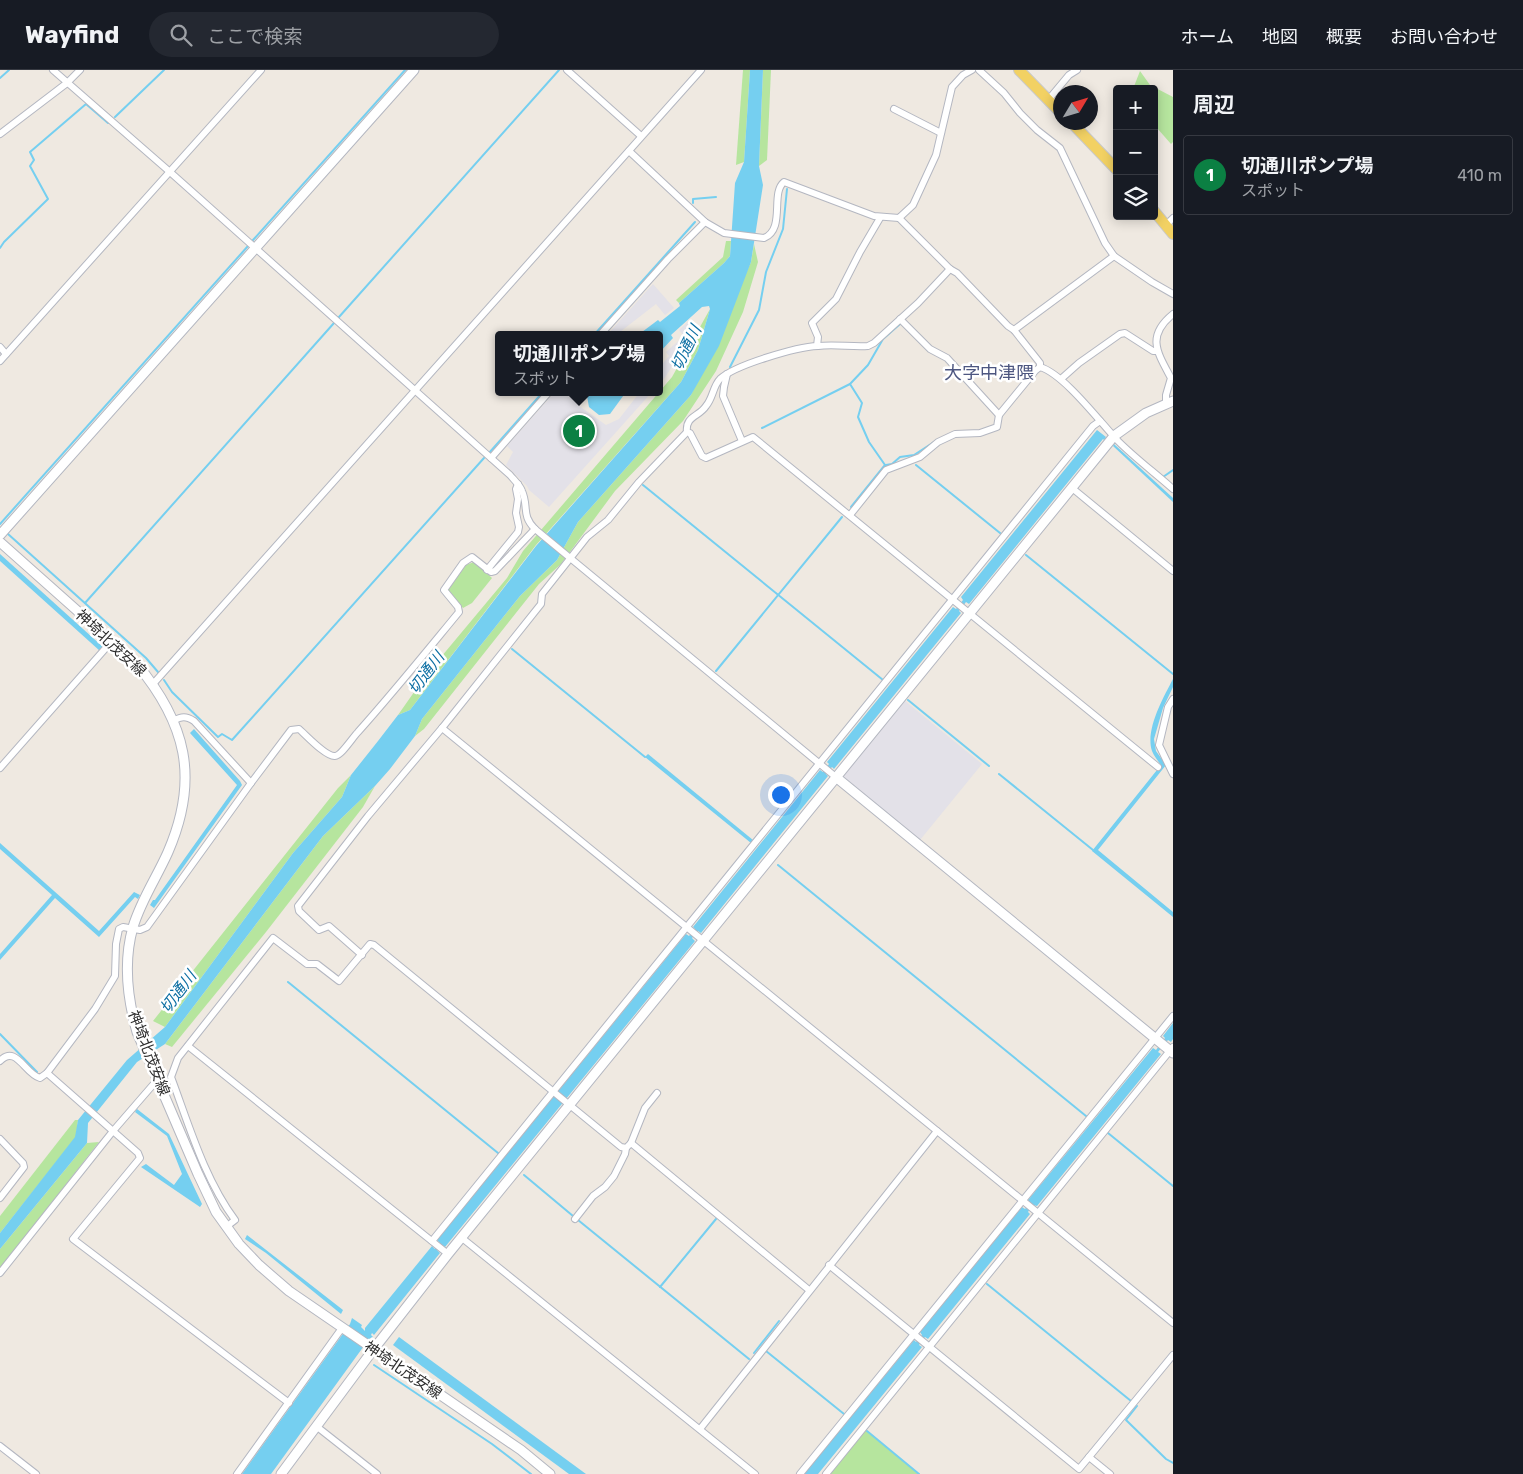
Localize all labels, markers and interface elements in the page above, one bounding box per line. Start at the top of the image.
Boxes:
search box [149,12,499,57]
text: Wayfind [25,21,119,49]
icon: search [167,21,195,49]
text: ここで検索 [207,25,302,48]
text: ホーム [1181,26,1234,48]
text: 地図 [1262,26,1298,48]
text: 概要 [1326,26,1362,48]
text: お問い合わせ [1390,26,1498,48]
north arrow [1053,85,1098,130]
map controls [1113,85,1158,220]
button: + [1113,85,1158,130]
text: 周辺 [1193,92,1235,117]
button: − [1113,130,1158,175]
text: 切通川ポンプ場 [1241,154,1373,177]
text: 1 [1206,166,1214,185]
text: 410 m [1457,166,1502,185]
button: layers [1113,175,1158,220]
text: スポット [1241,181,1305,200]
water label: 切通川 [667,320,706,374]
popup [495,331,663,396]
text: 切通川ポンプ場 [513,342,645,365]
district label: 大字中津隈 [944,362,1034,384]
text: スポット [513,369,577,388]
pin: 1 [563,412,595,450]
street label: 神埼北茂安線 [72,606,150,680]
water label: 切通川 [404,647,449,698]
your location [768,782,794,808]
water label: 切通川 [156,966,201,1017]
street label: 神埼北茂安線 [124,1008,174,1098]
street label: 神埼北茂安線 [361,1337,445,1403]

